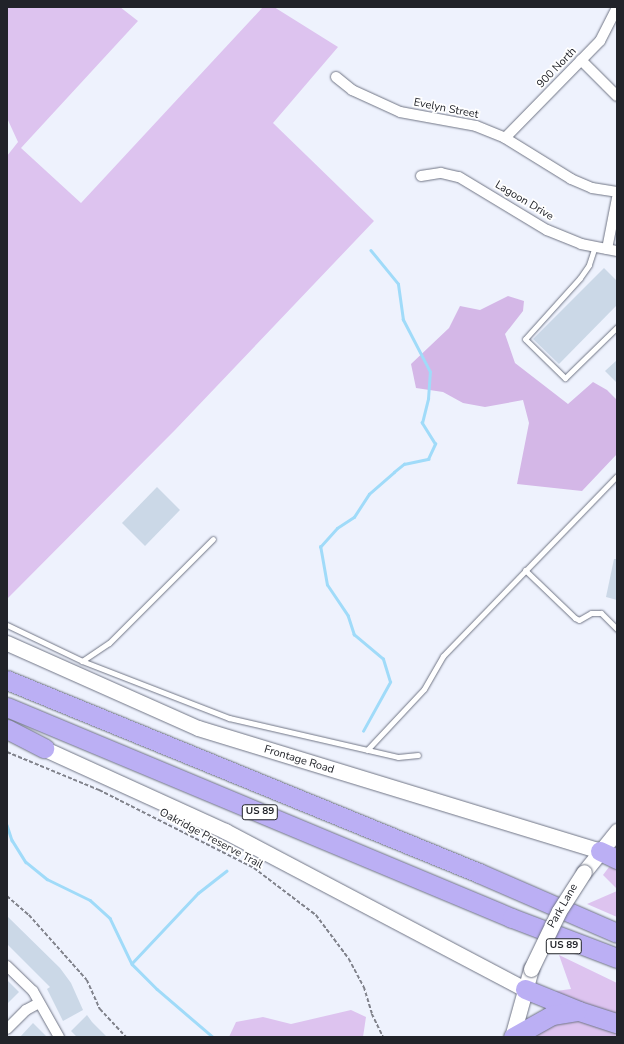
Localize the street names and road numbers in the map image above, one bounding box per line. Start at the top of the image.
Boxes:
street label: 900 North [534,45,580,91]
street label: Evelyn Street [413,96,479,122]
street label: Lagoon Drive [492,178,556,224]
street label: Frontage Road [262,743,336,777]
road number: US 89 [241,804,279,820]
street label: Oakridge Preserve Trail [157,806,265,872]
street label: Park Lane [545,882,581,930]
road number: US 89 [545,938,583,954]

